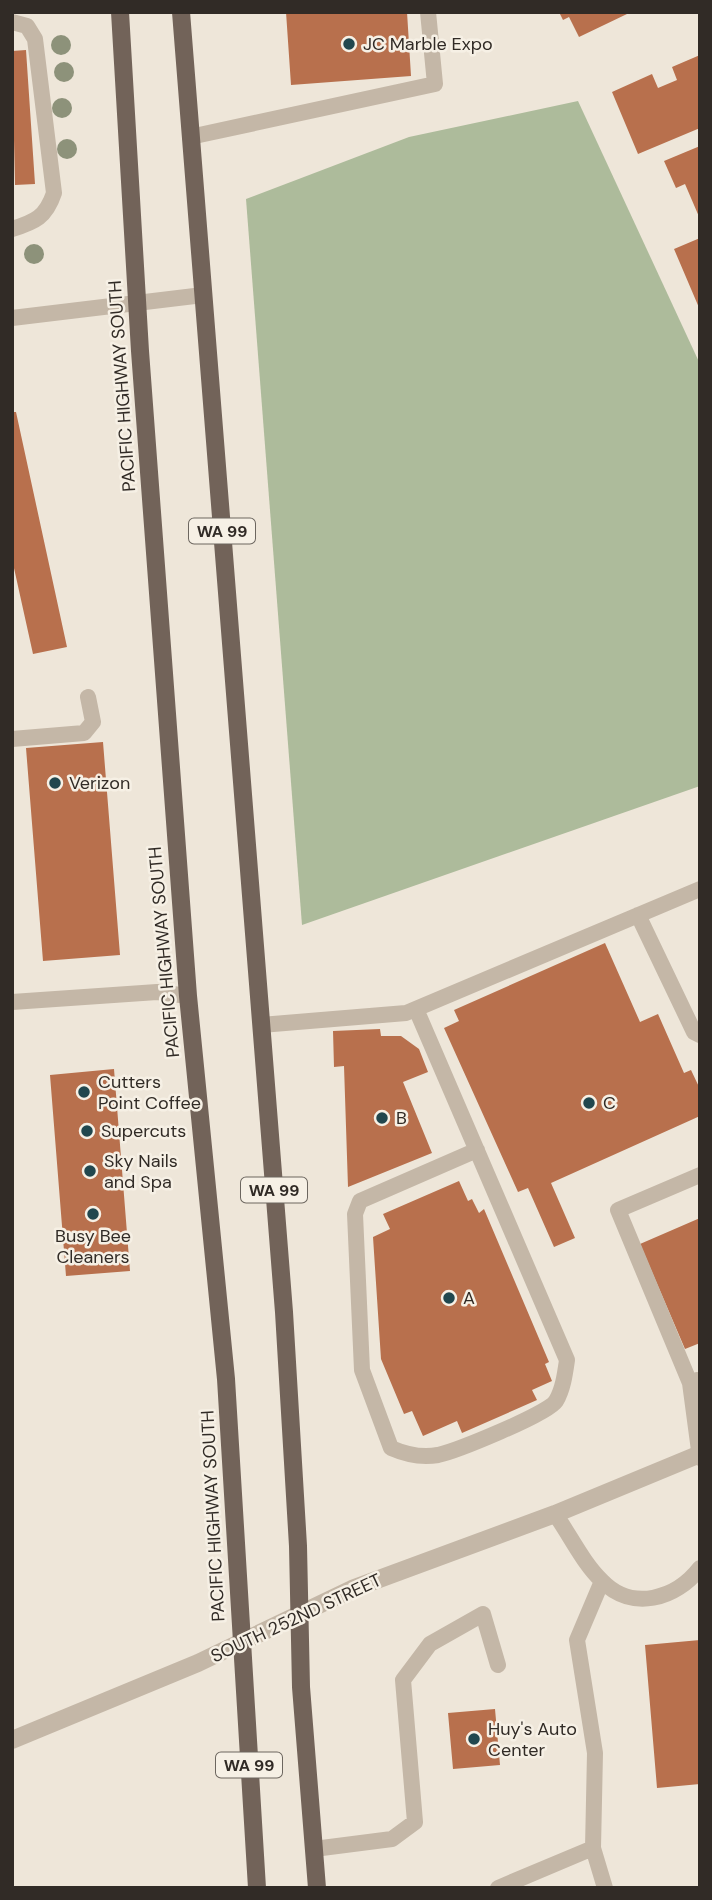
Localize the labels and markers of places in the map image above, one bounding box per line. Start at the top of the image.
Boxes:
place label: JC Marble Expo [363,32,493,56]
marker: JC Marble Expo [341,36,357,52]
place label: Verizon [69,771,130,795]
marker: Verizon [47,775,63,791]
place label: Cutters Point Coffee [98,1070,201,1115]
marker: Cutters Point Coffee [76,1084,92,1100]
place label: C [603,1091,616,1115]
marker: C [581,1095,597,1111]
place label: B [396,1106,407,1130]
marker: B [374,1110,390,1126]
place label: Supercuts [101,1119,186,1143]
marker: Supercuts [79,1123,95,1139]
place label: Sky Nails and Spa [104,1149,178,1194]
marker: Sky Nails and Spa [82,1163,98,1179]
marker: Busy Bee Cleaners [85,1206,101,1222]
place label: Busy Bee Cleaners [55,1224,131,1269]
place label: A [463,1286,475,1310]
marker: A [441,1290,457,1306]
place label: Huy's Auto Center [488,1717,577,1762]
marker: Huy's Auto Center [466,1731,482,1747]

